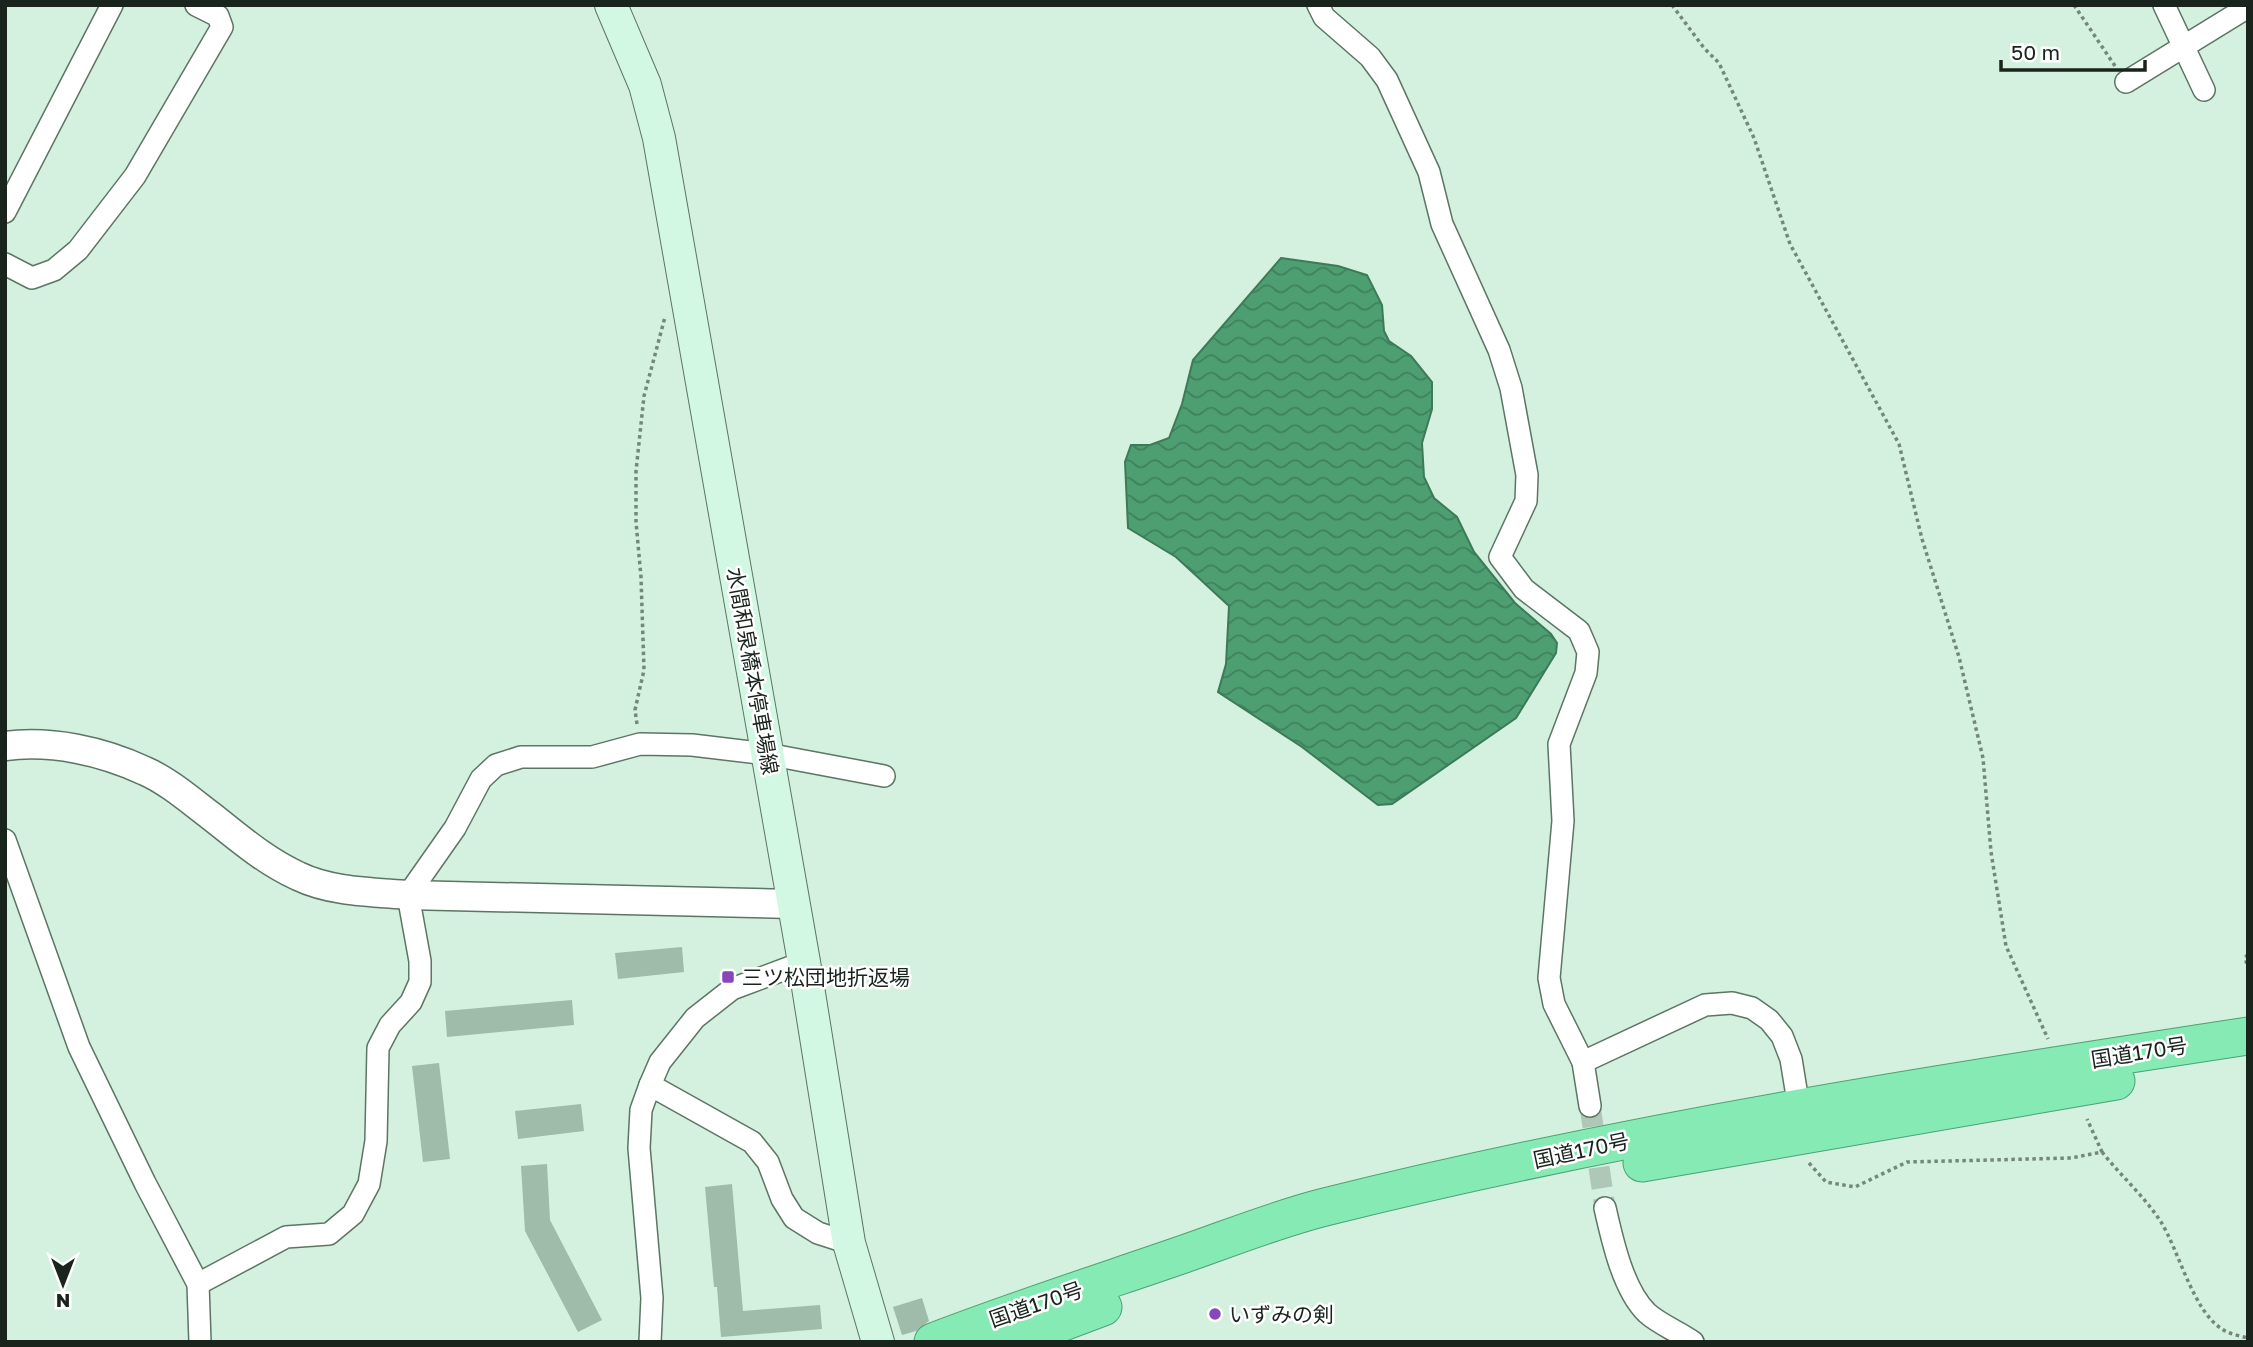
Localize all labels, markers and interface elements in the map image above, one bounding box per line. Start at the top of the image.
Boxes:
scale bar [2001,28,2144,72]
text: 50 m [2011,39,2060,65]
street label: 水間和泉橋本停車場線 [722,565,784,777]
place label: 三ツ松団地折返場 [742,964,910,990]
marker: 三ツ松団地折返場 [720,969,736,985]
street label: 国道170号 [2089,1032,2189,1072]
street label: 国道170号 [1531,1127,1631,1173]
north arrow [28,1249,98,1319]
street label: 国道170号 [986,1276,1086,1332]
text: N [56,1290,70,1313]
place label: いずみの剣 [1229,1301,1334,1327]
marker: いずみの剣 [1207,1306,1223,1322]

